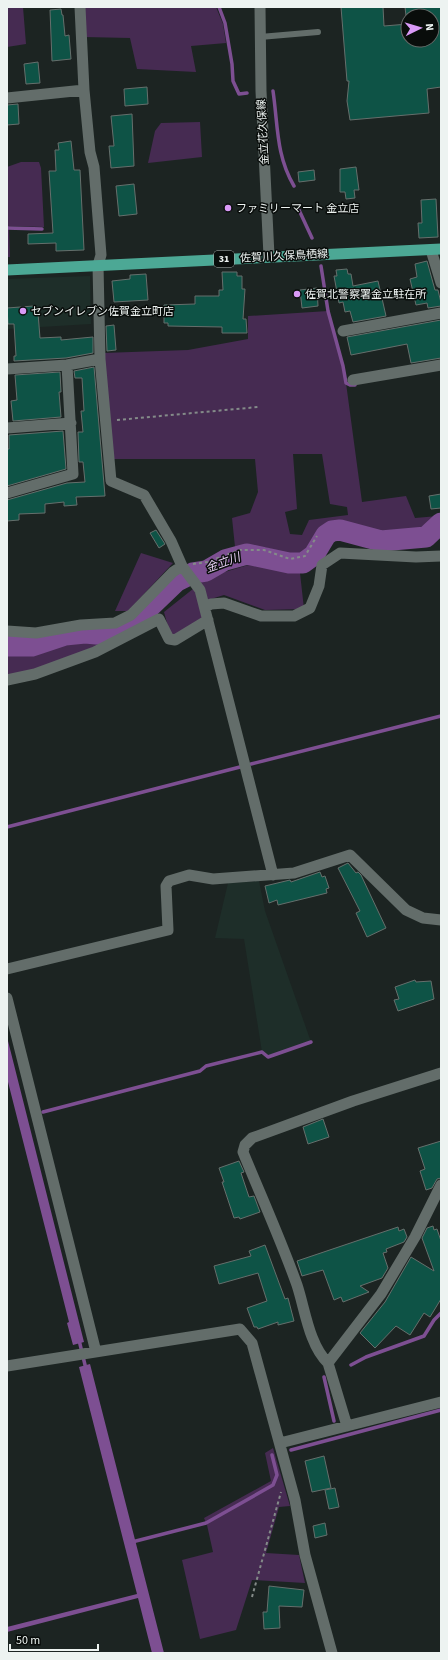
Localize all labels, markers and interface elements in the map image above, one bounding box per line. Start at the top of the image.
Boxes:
north arrow [400,8,440,48]
text: N [422,23,437,31]
street label: 金立花久保線 [254,99,272,165]
place label: ファミリーマート 金立店 [236,201,359,216]
marker: ファミリーマート 金立店 [223,203,233,213]
street label: 佐賀川久保鳥栖線 [240,246,328,266]
road number: 31 [214,251,234,267]
place label: 佐賀北警察署金立駐在所 [305,287,427,302]
marker: 佐賀北警察署金立駐在所 [292,289,302,299]
place label: セブンイレブン佐賀金立町店 [31,304,174,319]
marker: セブンイレブン佐賀金立町店 [18,306,28,316]
water label: 金立川 [203,548,245,577]
scale bar [10,1626,98,1652]
text: 50 m [16,1632,40,1649]

